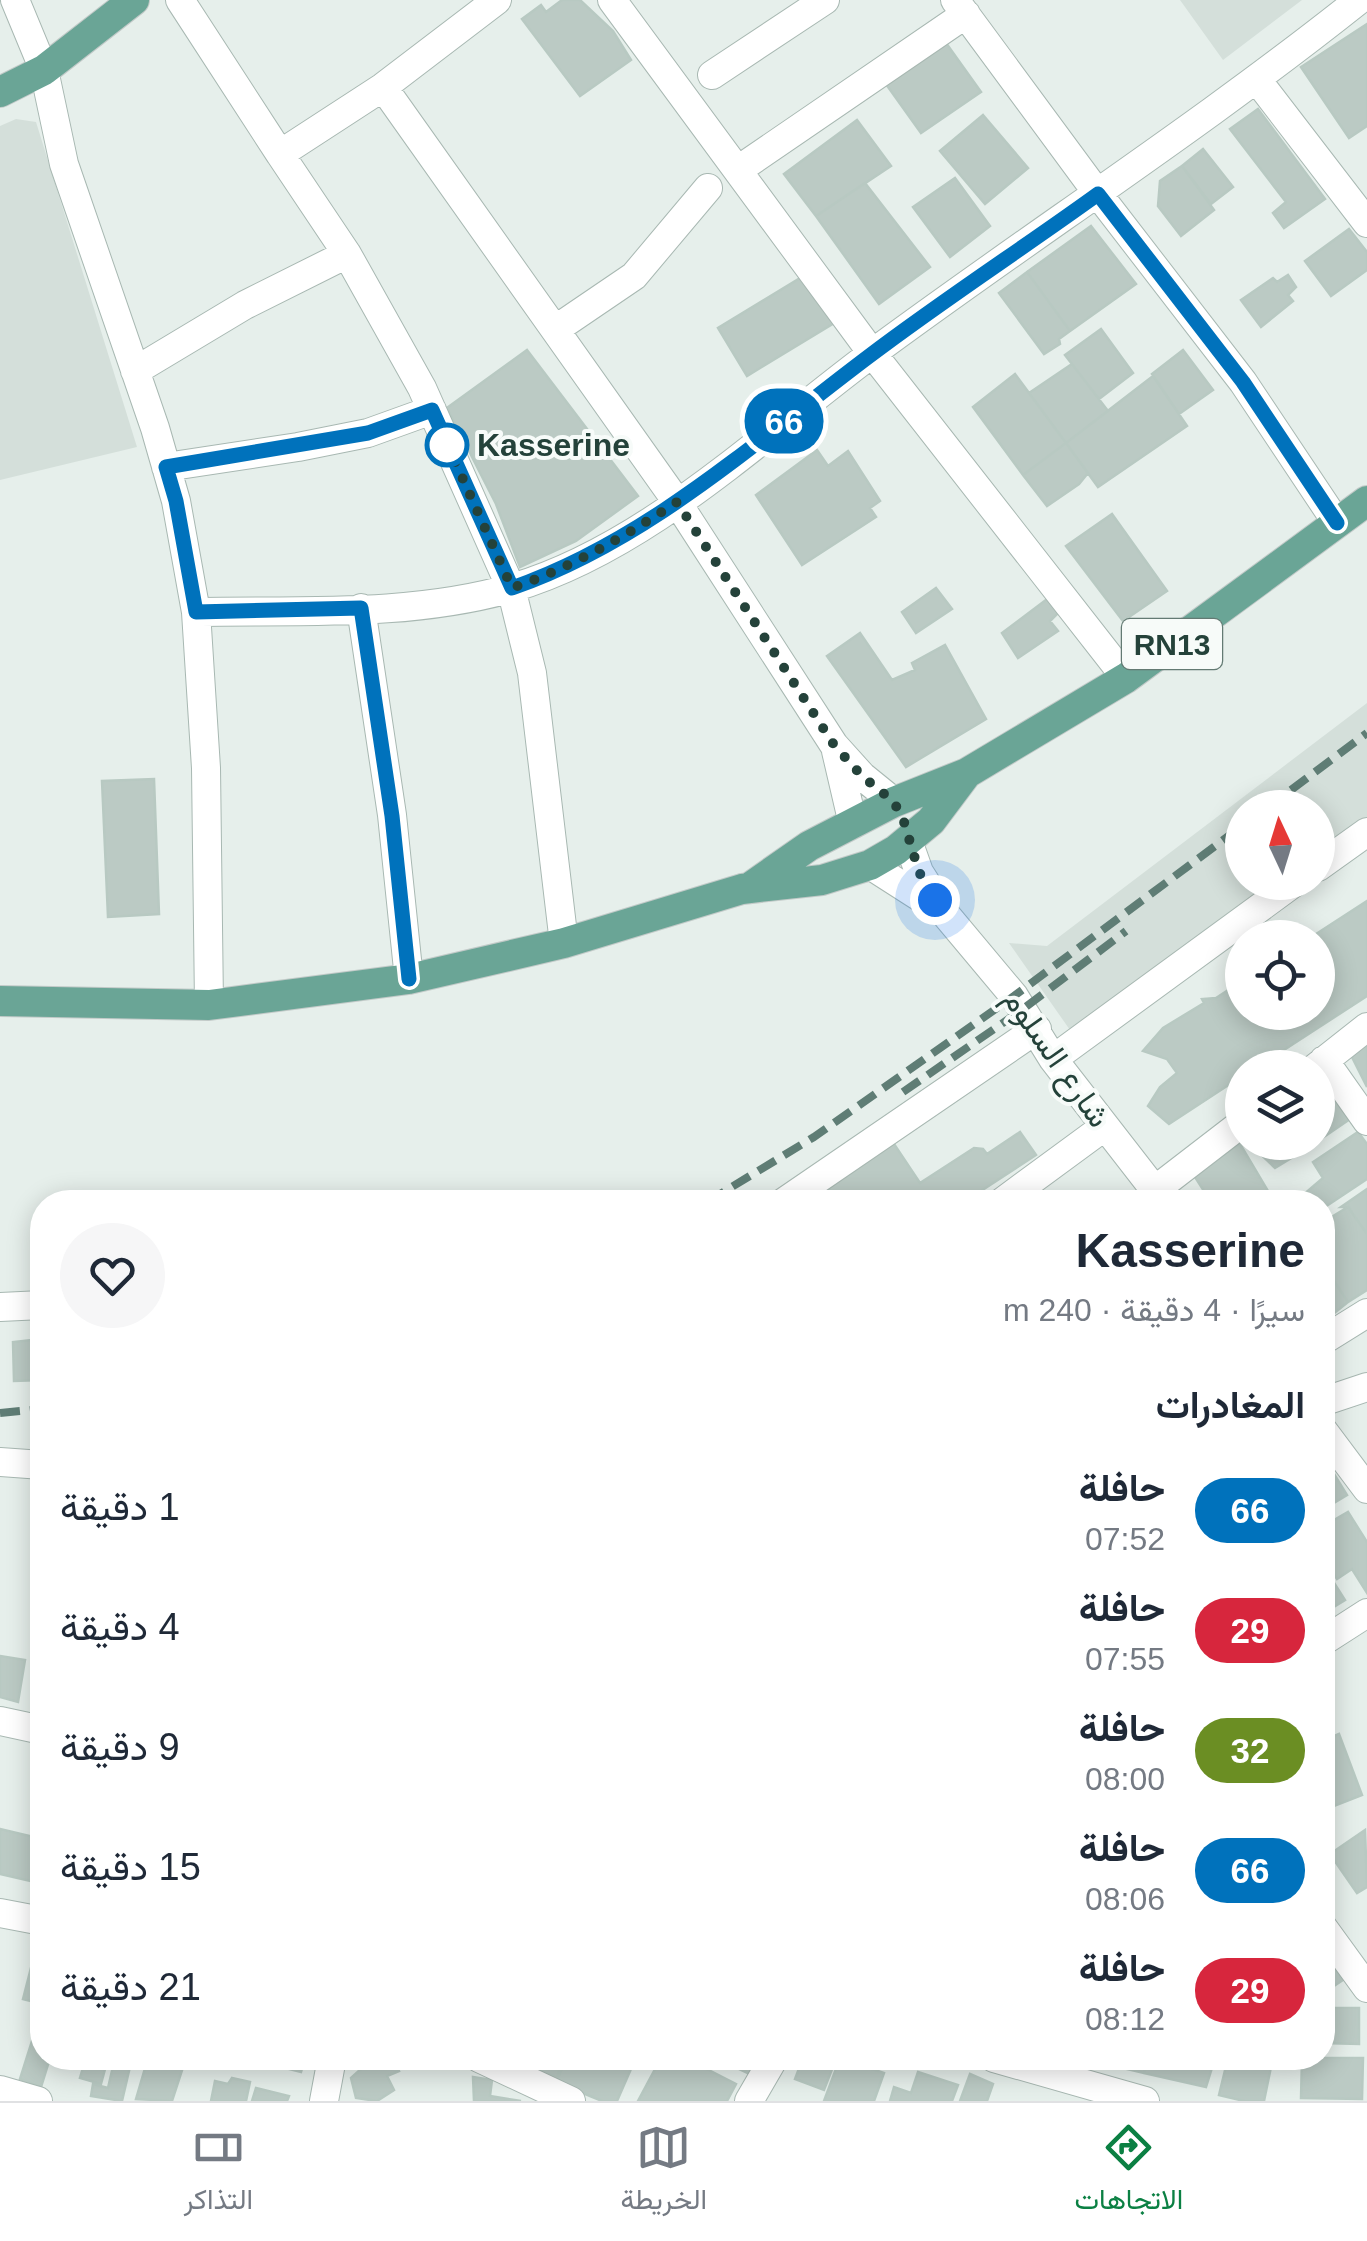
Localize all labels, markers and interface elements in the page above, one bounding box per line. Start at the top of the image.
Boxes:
line badge: 66 [739,388,829,454]
text: 66 [765,402,803,441]
marker: Kasserine [426,424,468,466]
place label: Kasserine [477,427,630,463]
road number: RN13 [1122,619,1222,669]
north arrow [1225,790,1335,900]
map controls [1225,790,1335,1160]
your location [910,875,960,925]
button: locate [1225,920,1335,1030]
street label: شارع السلوم [993,982,1118,1136]
button: layers [1225,1050,1335,1160]
button: heart [60,1223,165,1328]
text: Kasserine [1076,1224,1305,1277]
text: سيرًا · 4 دقيقة · 240 m [1003,1292,1305,1328]
text: المغادرات [1156,1384,1305,1426]
text: حافلة [1079,1467,1165,1509]
text: 1 دقيقة [60,1486,180,1528]
text: 66 [1231,1491,1269,1530]
text: 07:52 [1085,1521,1165,1557]
text: حافلة [1079,1587,1165,1629]
text: 4 دقيقة [60,1606,180,1648]
text: 29 [1231,1611,1269,1650]
text: 07:55 [1085,1641,1165,1677]
text: حافلة [1079,1707,1165,1749]
text: 9 دقيقة [60,1726,180,1768]
text: 32 [1231,1731,1269,1770]
text: 08:00 [1085,1761,1165,1797]
text: حافلة [1079,1827,1165,1869]
text: 15 دقيقة [60,1846,201,1888]
text: 66 [1231,1851,1269,1890]
text: 08:06 [1085,1881,1165,1917]
text: حافلة [1079,1947,1165,1989]
text: 21 دقيقة [60,1966,201,2008]
text: 29 [1231,1971,1269,2010]
text: 08:12 [1085,2001,1165,2037]
tab: التذاكر [184,2120,253,2224]
tab: الخريطة [620,2120,707,2224]
tab: الاتجاهات [1075,2120,1183,2224]

